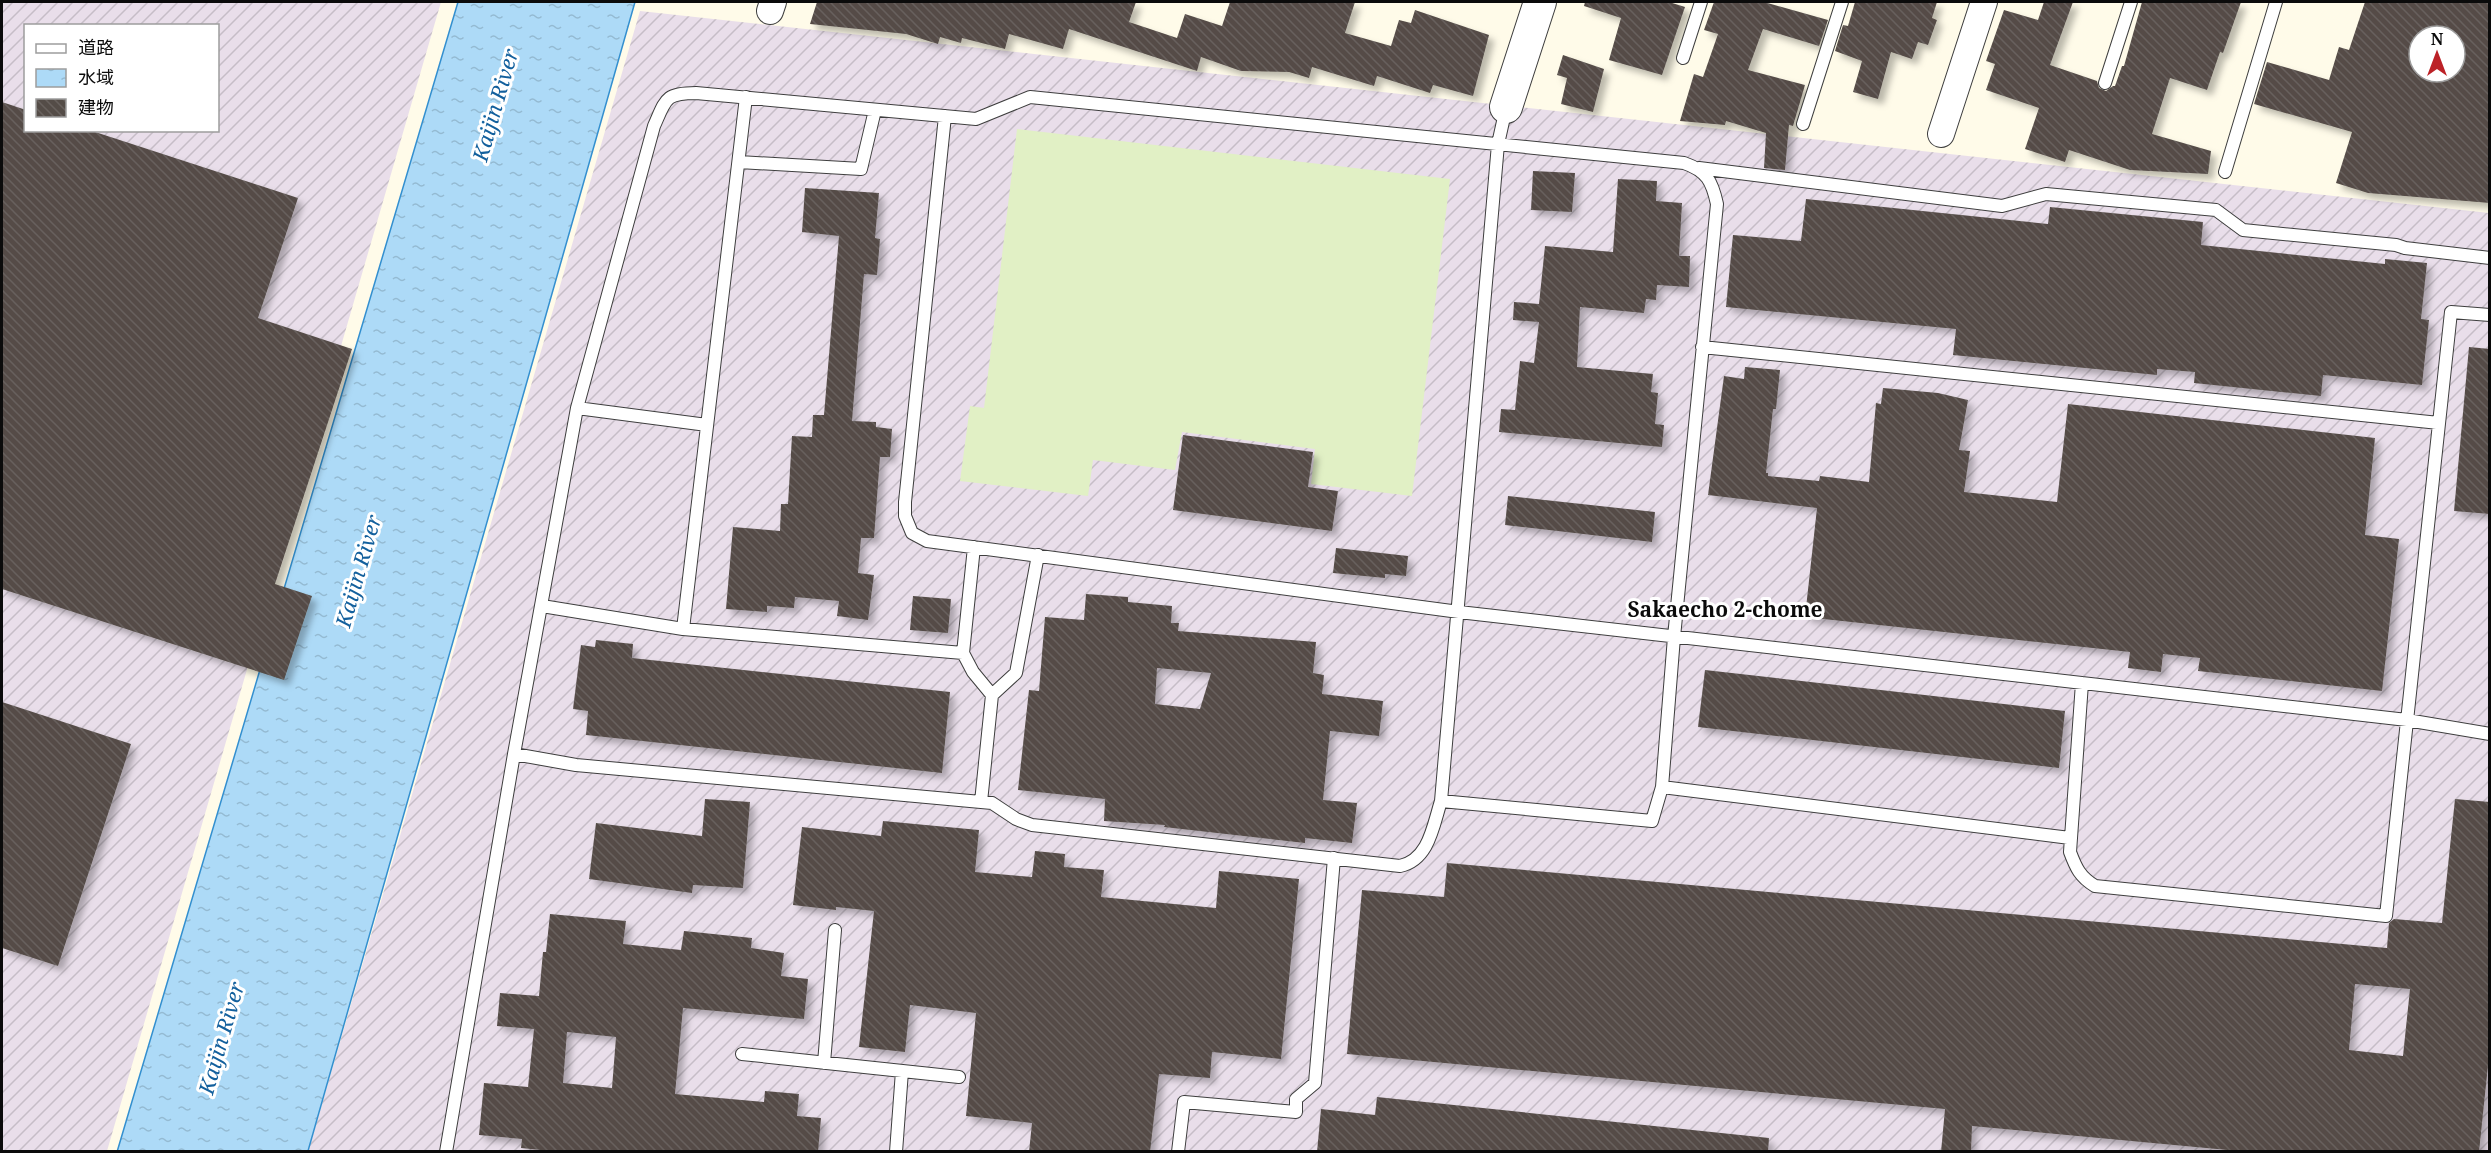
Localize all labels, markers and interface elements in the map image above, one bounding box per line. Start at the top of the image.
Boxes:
legend [24,24,219,132]
north arrow [2407,24,2467,84]
text: N [2431,28,2444,50]
text: 道路 [78,35,114,59]
water label: Kaijin River [465,45,524,165]
text: 水域 [78,65,114,89]
text: 建物 [78,95,114,119]
water label: Kaijin River [328,511,387,631]
district label: Sakaecho 2-chome [1627,595,1823,623]
water label: Kaijin River [191,978,250,1098]

